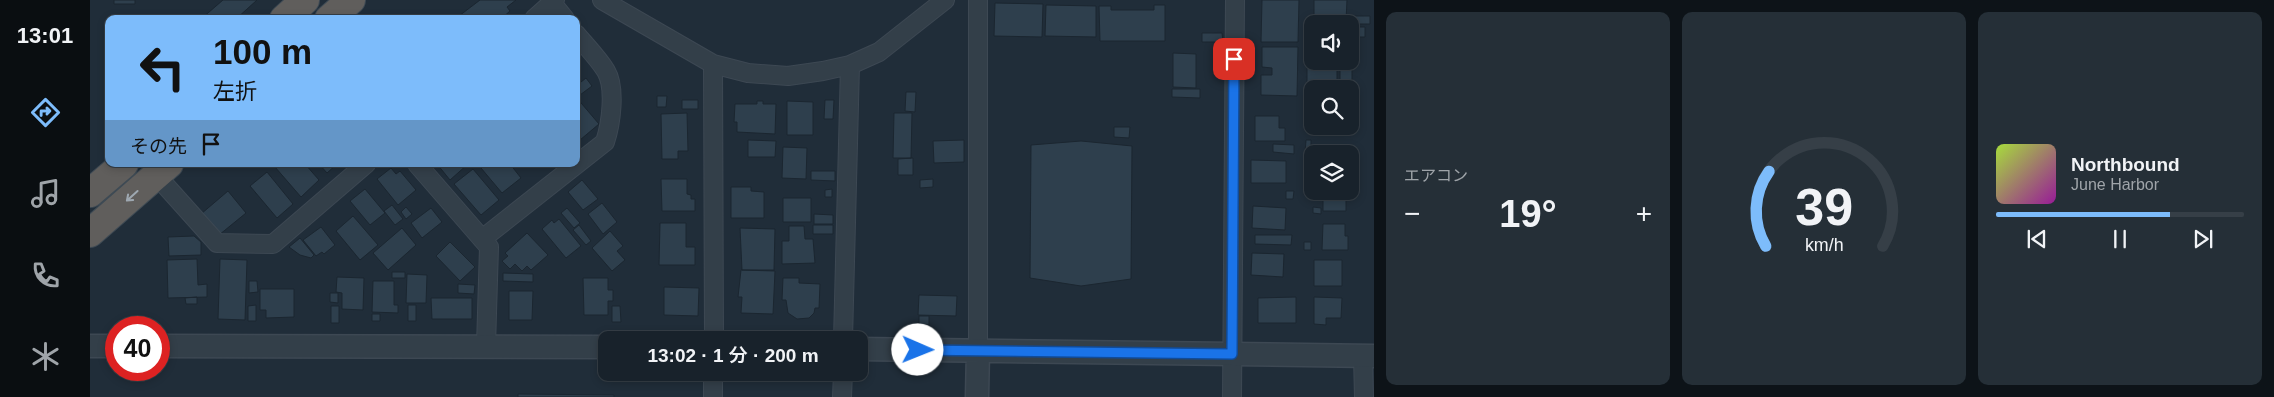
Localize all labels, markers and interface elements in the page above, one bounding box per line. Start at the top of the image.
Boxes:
map controls [1304,15,1359,200]
button: sound [1304,15,1359,70]
text: 13:01 [17,23,73,48]
text: 100 m [213,32,312,71]
icon: left [130,35,195,100]
pin [1213,38,1255,80]
icon: arrive [1220,45,1248,73]
text: 左折 [213,79,257,104]
button: search [1304,80,1359,135]
icon: directions [28,95,63,130]
icon: arrive [197,130,225,158]
text: その先 [130,136,187,157]
button: layers [1304,145,1359,200]
text: Northbound [2071,154,2180,175]
text: エアコン [1404,167,1468,184]
icon: music [28,176,63,211]
text: June Harbor [2071,176,2159,193]
text: 39 [1795,178,1853,236]
one-way arrow [126,190,139,202]
text: 19° [1499,193,1557,235]
text: − [1404,198,1420,229]
text: + [1636,198,1652,229]
icon: previous [2023,225,2051,253]
icon: pause [2106,225,2134,253]
icon: next [2189,225,2217,253]
text: km/h [1805,235,1843,255]
icon: phone [28,258,63,293]
speed limit sign: 40 [105,316,170,381]
position arrow [891,323,943,375]
icon: climate [28,339,63,374]
text: 13:02 · 1 分 · 200 m [647,345,819,366]

